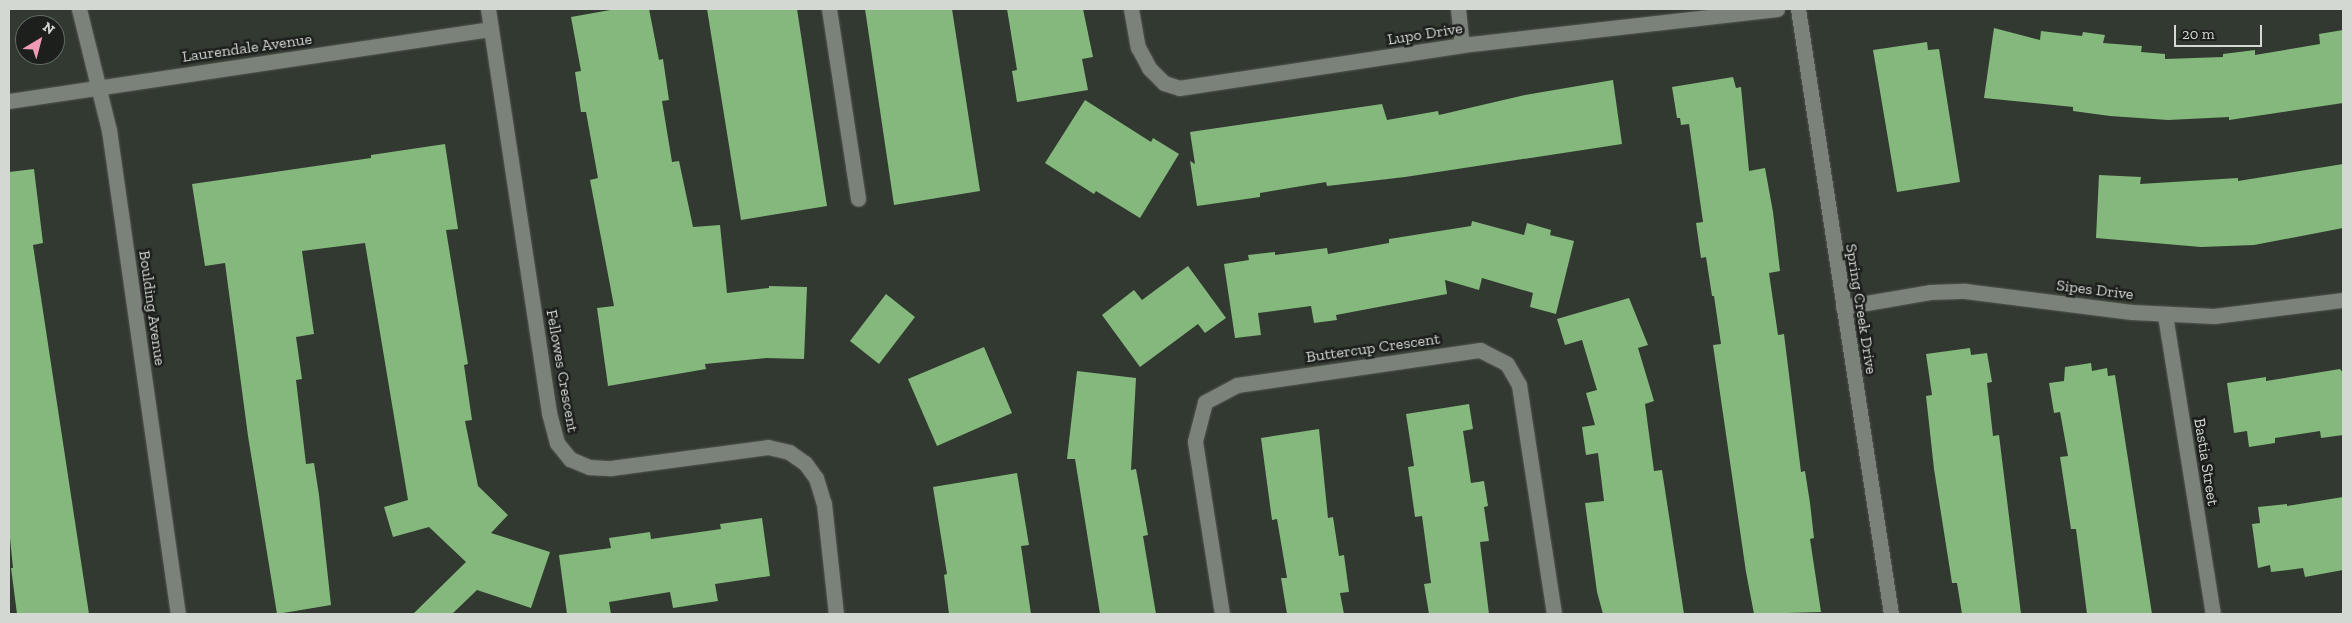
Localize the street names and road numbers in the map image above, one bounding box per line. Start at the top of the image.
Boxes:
street label: Lupo Drive [1386,19,1464,49]
street label: Laurendale Avenue [181,29,313,67]
street label: Spring Creek Drive [1841,242,1881,376]
street label: Boulding Avenue [134,249,170,367]
street label: Sipes Drive [2055,276,2135,304]
street label: Fellowes Crescent [542,308,582,434]
street label: Buttercup Crescent [1305,329,1441,367]
street label: Bastia Street [2190,417,2222,507]

